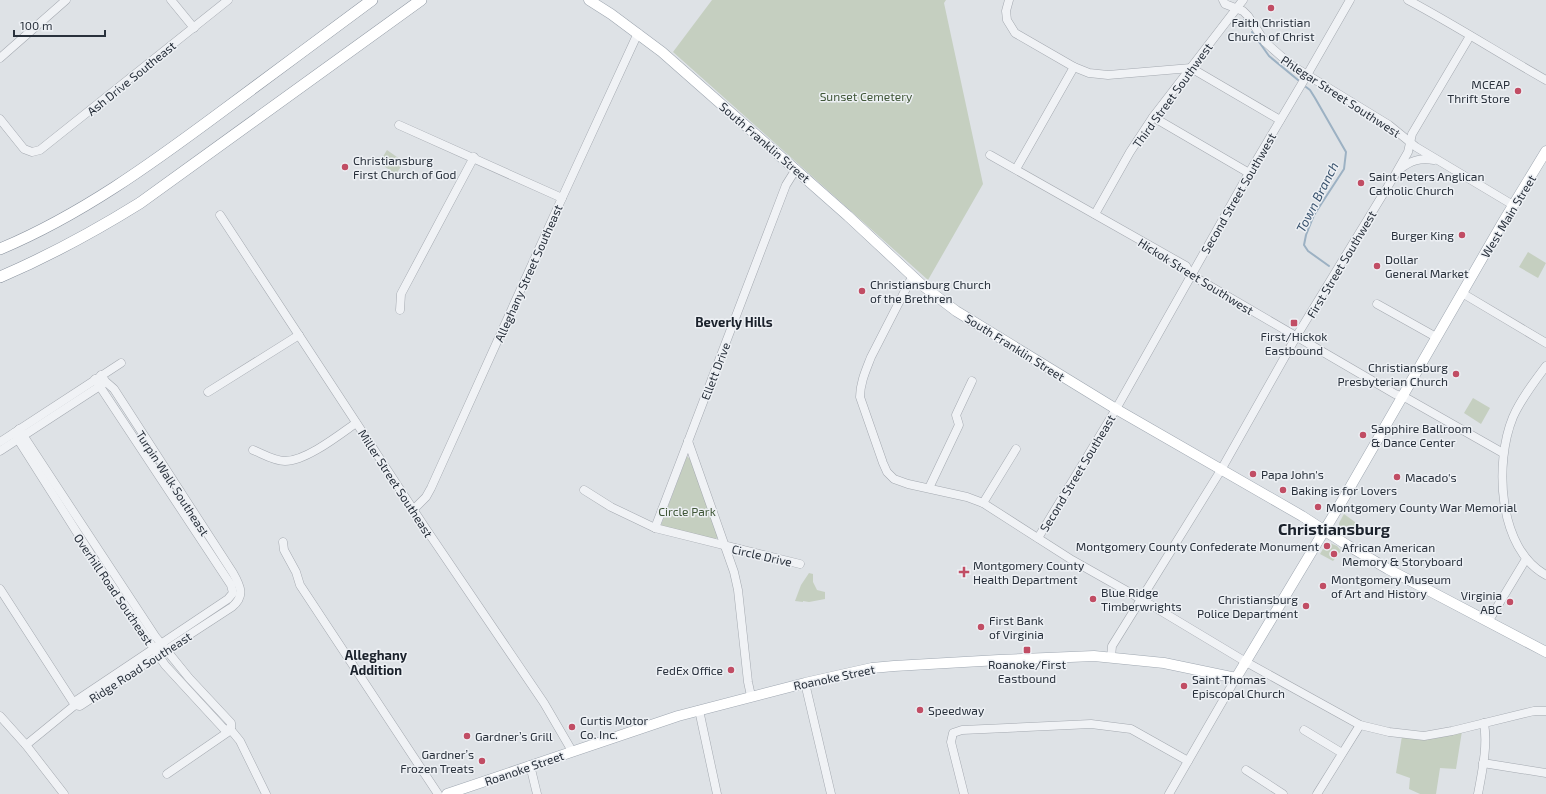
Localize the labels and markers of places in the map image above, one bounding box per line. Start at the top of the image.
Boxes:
marker: Faith Christian Church of Christ [1266,3,1276,13]
place label: Faith Christian Church of Christ [1228,15,1315,43]
place label: MCEAP Thrift Store [1447,77,1510,105]
marker: MCEAP Thrift Store [1513,86,1523,96]
place label: Christiansburg First Church of God [353,153,456,181]
marker: Christiansburg First Church of God [340,162,350,172]
place label: Saint Peters Anglican Catholic Church [1369,169,1484,197]
marker: Saint Peters Anglican Catholic Church [1356,178,1366,188]
place label: Burger King [1391,228,1454,242]
marker: Burger King [1457,230,1467,240]
place label: Dollar General Market [1385,252,1469,280]
marker: Dollar General Market [1372,261,1382,271]
place label: Christiansburg Church of the Brethren [870,277,991,305]
marker: Christiansburg Church of the Brethren [857,286,867,296]
marker: First/Hickok Eastbound [1289,318,1299,328]
place label: First/Hickok Eastbound [1261,329,1327,357]
place label: Christiansburg Presbyterian Church [1337,360,1448,388]
marker: Christiansburg Presbyterian Church [1451,369,1461,379]
place label: Sapphire Ballroom & Dance Center [1371,421,1472,449]
marker: Sapphire Ballroom & Dance Center [1358,430,1368,440]
place label: Papa John's [1261,467,1324,481]
marker: Papa John's [1248,469,1258,479]
place label: Macado's [1405,470,1457,484]
marker: Macado's [1392,472,1402,482]
place label: Baking is for Lovers [1291,483,1397,497]
marker: Baking is for Lovers [1278,485,1288,495]
place label: Montgomery County War Memorial [1326,500,1517,514]
marker: Montgomery County War Memorial [1313,502,1323,512]
place label: Montgomery County Confederate Monument [1076,539,1319,553]
place label: African American Memory & Storyboard [1342,540,1463,568]
marker: Montgomery County Confederate Monument [1322,541,1332,551]
marker: African American Memory & Storyboard [1329,549,1339,559]
place label: Montgomery County Health Department [973,558,1085,586]
marker: Montgomery County Health Department [958,566,970,578]
place label: Montgomery Museum of Art and History [1331,572,1451,600]
marker: Montgomery Museum of Art and History [1318,581,1328,591]
place label: Blue Ridge Timberwrights [1101,585,1182,613]
place label: Virginia ABC [1461,588,1502,616]
place label: Christiansburg Police Department [1197,592,1298,620]
marker: Blue Ridge Timberwrights [1088,594,1098,604]
marker: Virginia ABC [1505,597,1515,607]
marker: Christiansburg Police Department [1301,601,1311,611]
place label: First Bank of Virginia [989,613,1044,641]
marker: First Bank of Virginia [976,622,986,632]
marker: Roanoke/First Eastbound [1022,645,1032,655]
place label: Roanoke/First Eastbound [988,657,1066,685]
place label: FedEx Office [656,663,723,677]
marker: FedEx Office [726,665,736,675]
place label: Saint Thomas Episcopal Church [1192,672,1285,700]
marker: Saint Thomas Episcopal Church [1179,681,1189,691]
place label: Speedway [928,703,985,717]
marker: Speedway [915,705,925,715]
place label: Curtis Motor Co. Inc. [580,713,649,741]
marker: Curtis Motor Co. Inc. [567,722,577,732]
place label: Gardner’s Grill [475,729,553,743]
marker: Gardner’s Grill [462,731,472,741]
place label: Gardner’s Frozen Treats [400,747,474,775]
marker: Gardner’s Frozen Treats [477,756,487,766]

